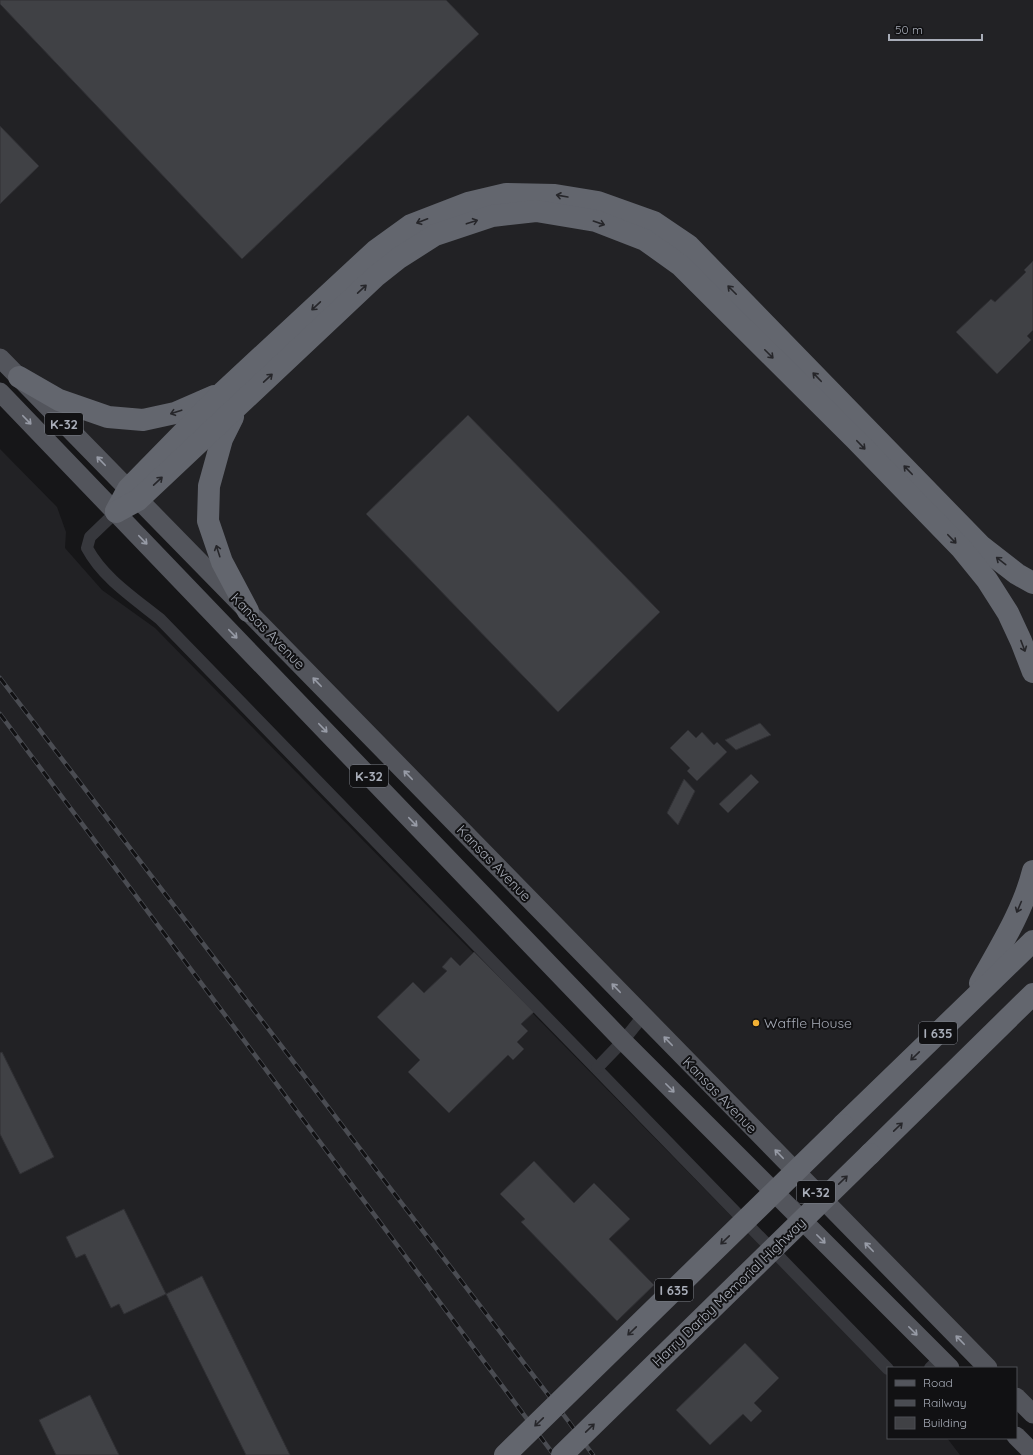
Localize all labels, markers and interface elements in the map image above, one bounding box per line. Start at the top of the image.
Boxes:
scale bar [889,16,982,42]
text: 50 m [895,22,923,37]
one-way arrow [556,192,569,200]
one-way arrow [417,217,429,225]
one-way arrow [465,218,478,225]
one-way arrow [593,219,605,227]
one-way arrow [357,284,367,294]
one-way arrow [727,285,737,295]
one-way arrow [311,302,321,311]
one-way arrow [764,349,774,358]
one-way arrow [813,372,822,382]
one-way arrow [263,373,273,383]
one-way arrow [169,409,182,416]
road number: K-32 [45,413,83,435]
one-way arrow [22,415,32,425]
one-way arrow [857,440,866,450]
one-way arrow [97,457,106,467]
one-way arrow [903,465,913,475]
one-way arrow [153,477,164,486]
one-way arrow [947,534,957,544]
one-way arrow [138,535,148,545]
one-way arrow [214,545,221,558]
one-way arrow [995,557,1006,565]
street label: Kansas Avenue [227,589,309,673]
one-way arrow [228,629,238,639]
one-way arrow [1020,640,1028,652]
one-way arrow [312,677,322,687]
one-way arrow [318,723,328,733]
road number: K-32 [350,765,388,787]
one-way arrow [403,770,413,780]
one-way arrow [408,817,417,827]
street label: Kansas Avenue [453,821,535,905]
one-way arrow [1015,901,1022,913]
one-way arrow [611,983,621,993]
place label: Waffle House [764,1014,852,1032]
marker: Waffle House [751,1018,761,1028]
road number: I 635 [919,1022,957,1044]
one-way arrow [663,1036,673,1046]
one-way arrow [910,1051,920,1060]
street label: Kansas Avenue [679,1053,761,1137]
one-way arrow [665,1083,675,1093]
one-way arrow [893,1122,903,1131]
one-way arrow [774,1149,783,1159]
one-way arrow [838,1175,848,1185]
road number: K-32 [797,1181,835,1203]
street label: Harry Darby Memorial Highway [648,1214,810,1370]
one-way arrow [816,1234,826,1244]
one-way arrow [720,1235,730,1245]
one-way arrow [865,1242,874,1252]
road number: I 635 [655,1279,693,1301]
one-way arrow [627,1326,637,1336]
one-way arrow [908,1326,918,1336]
one-way arrow [956,1335,965,1345]
legend [887,1367,1017,1439]
text: Road [923,1375,953,1390]
text: Railway [923,1395,967,1410]
text: Building [923,1415,967,1430]
one-way arrow [534,1417,544,1427]
one-way arrow [585,1423,595,1433]

